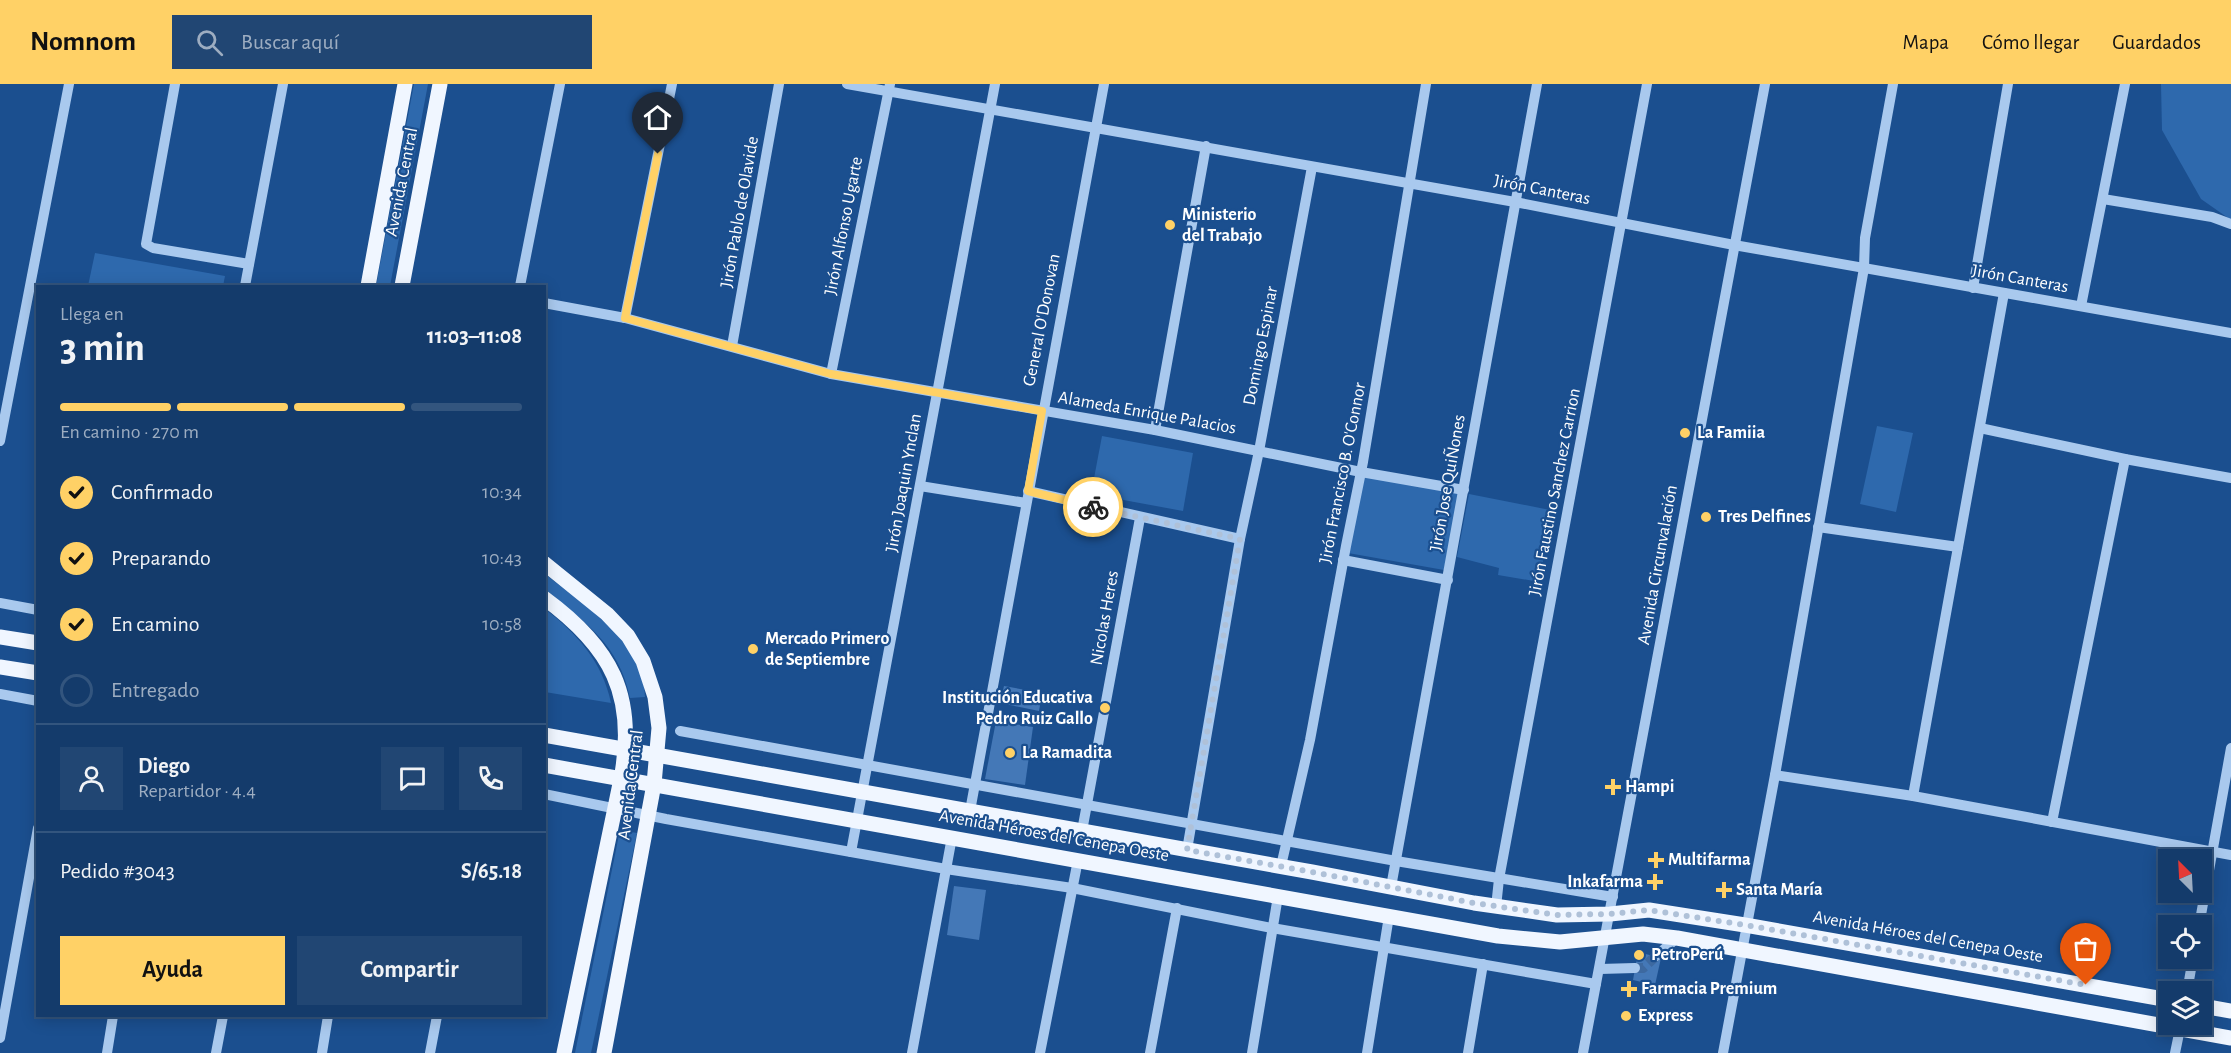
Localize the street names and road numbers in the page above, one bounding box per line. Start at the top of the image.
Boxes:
street label: Avenida Central [383,126,421,238]
street label: Jirón Pablo de Olavide [718,135,762,289]
street label: Jirón Alfonso Ugarte [822,155,866,297]
street label: Jirón Canteras [1492,172,1592,208]
street label: General O'Donovan [1020,252,1064,388]
street label: Jirón Canteras [1970,262,2070,296]
street label: Domingo Espinar [1241,285,1281,407]
street label: Jirón Francisco B. O'Connor [1317,381,1369,565]
street label: Jirón Faustino Sanchez Carrion [1526,387,1584,597]
street label: Alameda Enrique Palacios [1057,388,1237,438]
street label: Jirón Joaquin Ynclan [883,412,925,554]
street label: Jirón Jose QuiÑones [1424,413,1469,553]
street label: Avenida Circunvalación [1635,484,1681,646]
street label: Nicolas Heres [1088,569,1122,667]
street label: Avenida Central [615,729,647,841]
street label: Avenida Héroes del Cenepa Oeste [938,807,1170,865]
street label: Avenida Héroes del Cenepa Oeste [1812,908,2044,966]

